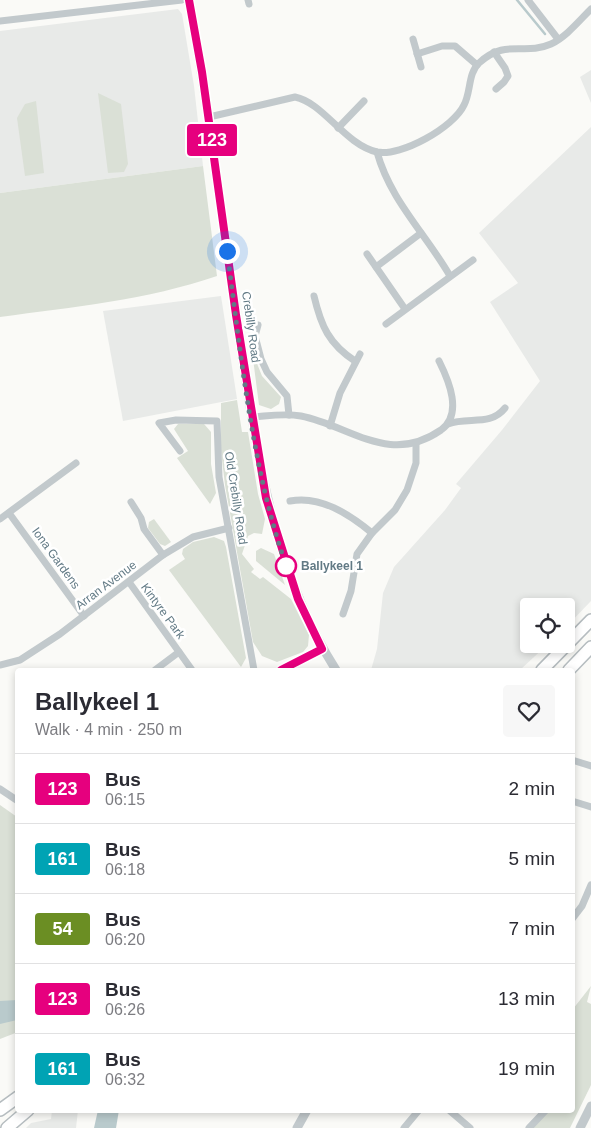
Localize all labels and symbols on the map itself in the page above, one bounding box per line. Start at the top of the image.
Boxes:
line badge: 123 [183,124,241,156]
your location [215,239,240,264]
street label: Crebilly Road [239,290,263,364]
street label: Old Crebilly Road [222,450,250,546]
street label: Iona Gardens [29,524,83,592]
marker: Ballykeel 1 [275,555,297,577]
street label: Arran Avenue [73,557,139,612]
place label: Ballykeel 1 [301,559,363,573]
street label: Kintyre Park [138,580,188,642]

